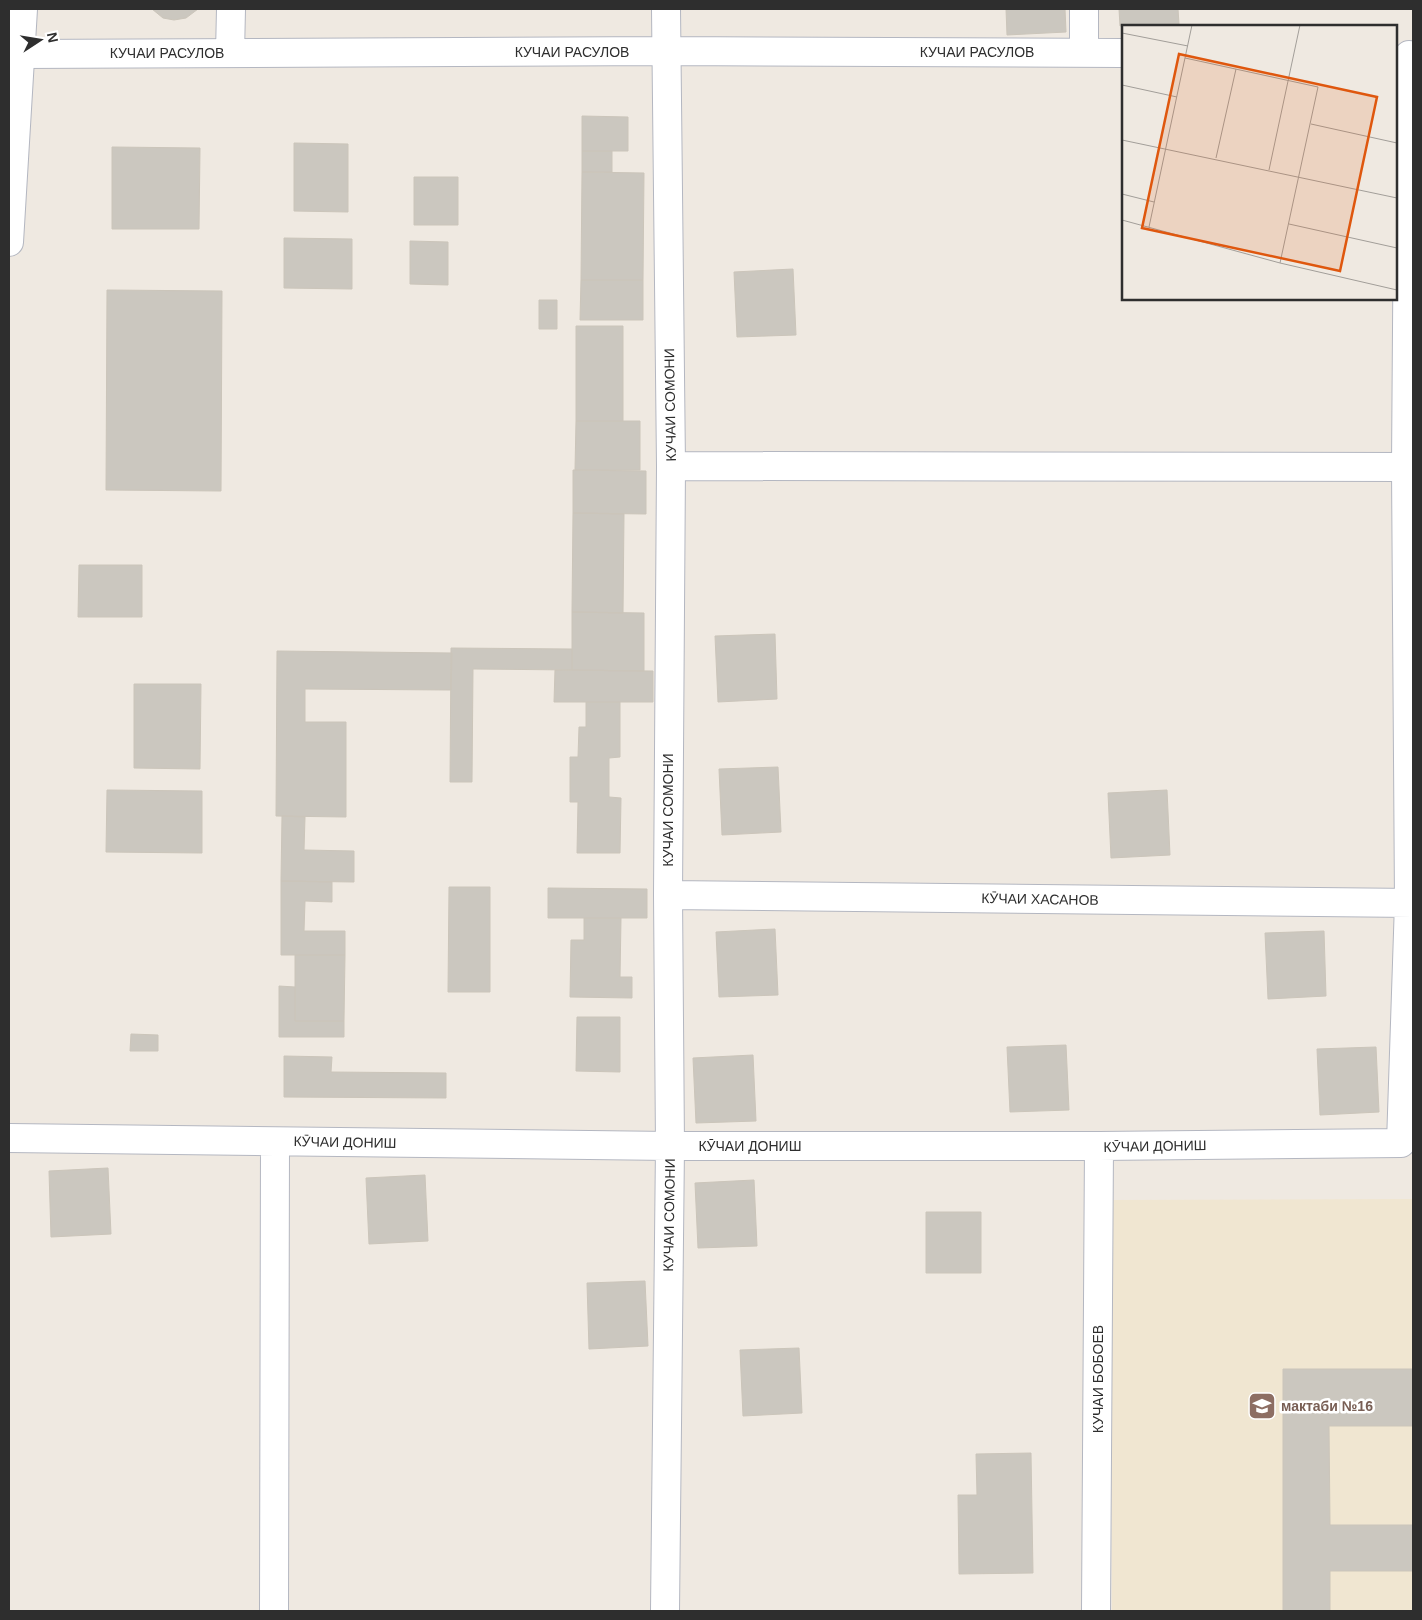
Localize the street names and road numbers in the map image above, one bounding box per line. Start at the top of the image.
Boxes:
street label: КУЧАИ РАСУЛОВ [515,44,629,60]
street label: КУЧАИ РАСУЛОВ [920,44,1034,60]
street label: КУЧАИ РАСУЛОВ [110,45,224,61]
street label: КУЧАИ СОМОНИ [661,348,679,462]
street label: КУЧАИ СОМОНИ [660,753,676,867]
street label: КӮЧАИ ХАСАНОВ [981,890,1099,908]
street label: КӮЧАИ ДОНИШ [293,1133,397,1151]
street label: КӮЧАИ ДОНИШ [1103,1137,1207,1155]
street label: КӮЧАИ ДОНИШ [698,1138,802,1154]
street label: КУЧАИ СОМОНИ [660,1158,678,1272]
street label: КУЧАИ БОБОЕВ [1090,1325,1106,1433]

